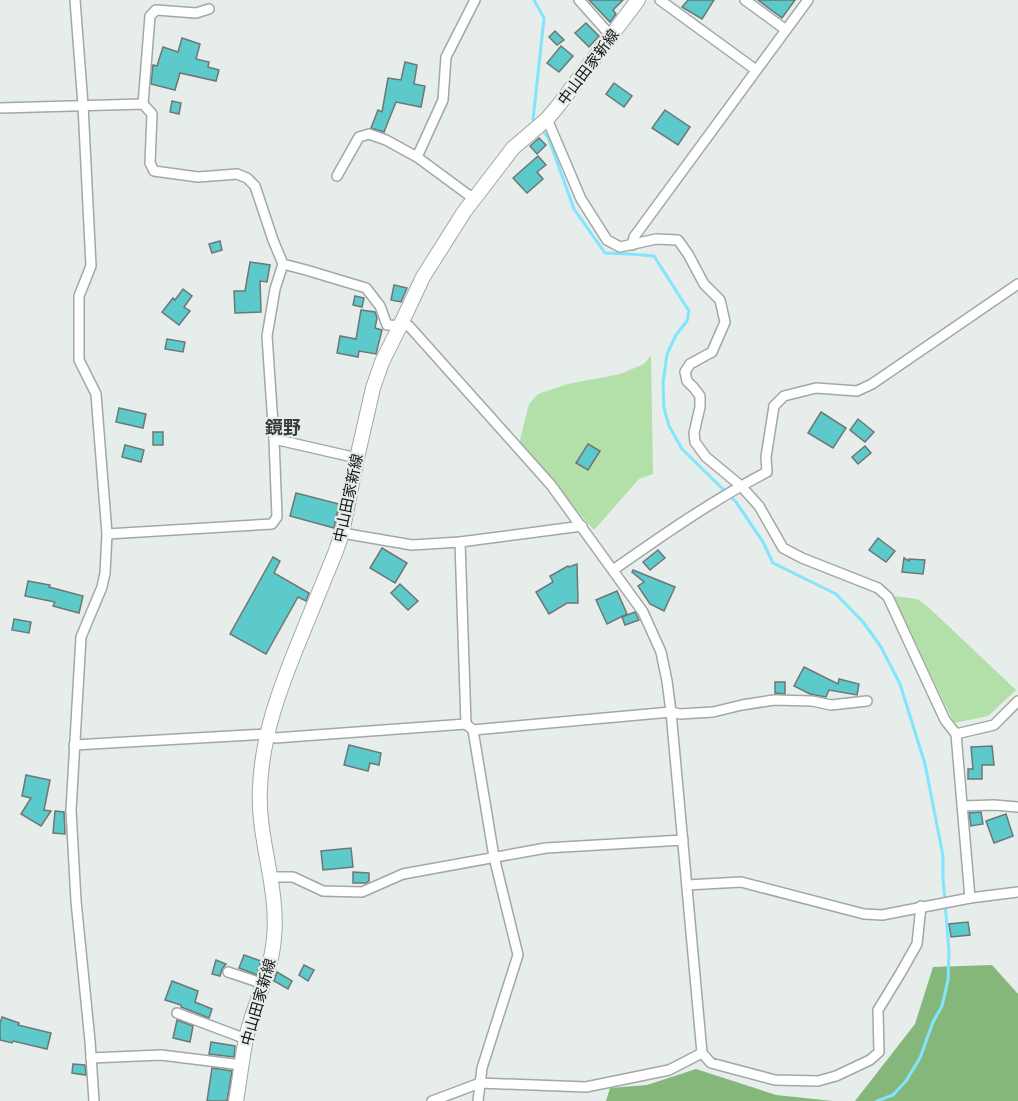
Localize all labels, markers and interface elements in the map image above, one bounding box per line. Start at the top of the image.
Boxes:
street label: 中山田家新線 [554,26,622,108]
district label: 鏡野 [264,418,301,438]
street label: 中山田家新線 [330,452,366,544]
street label: 中山田家新線 [237,956,279,1048]

